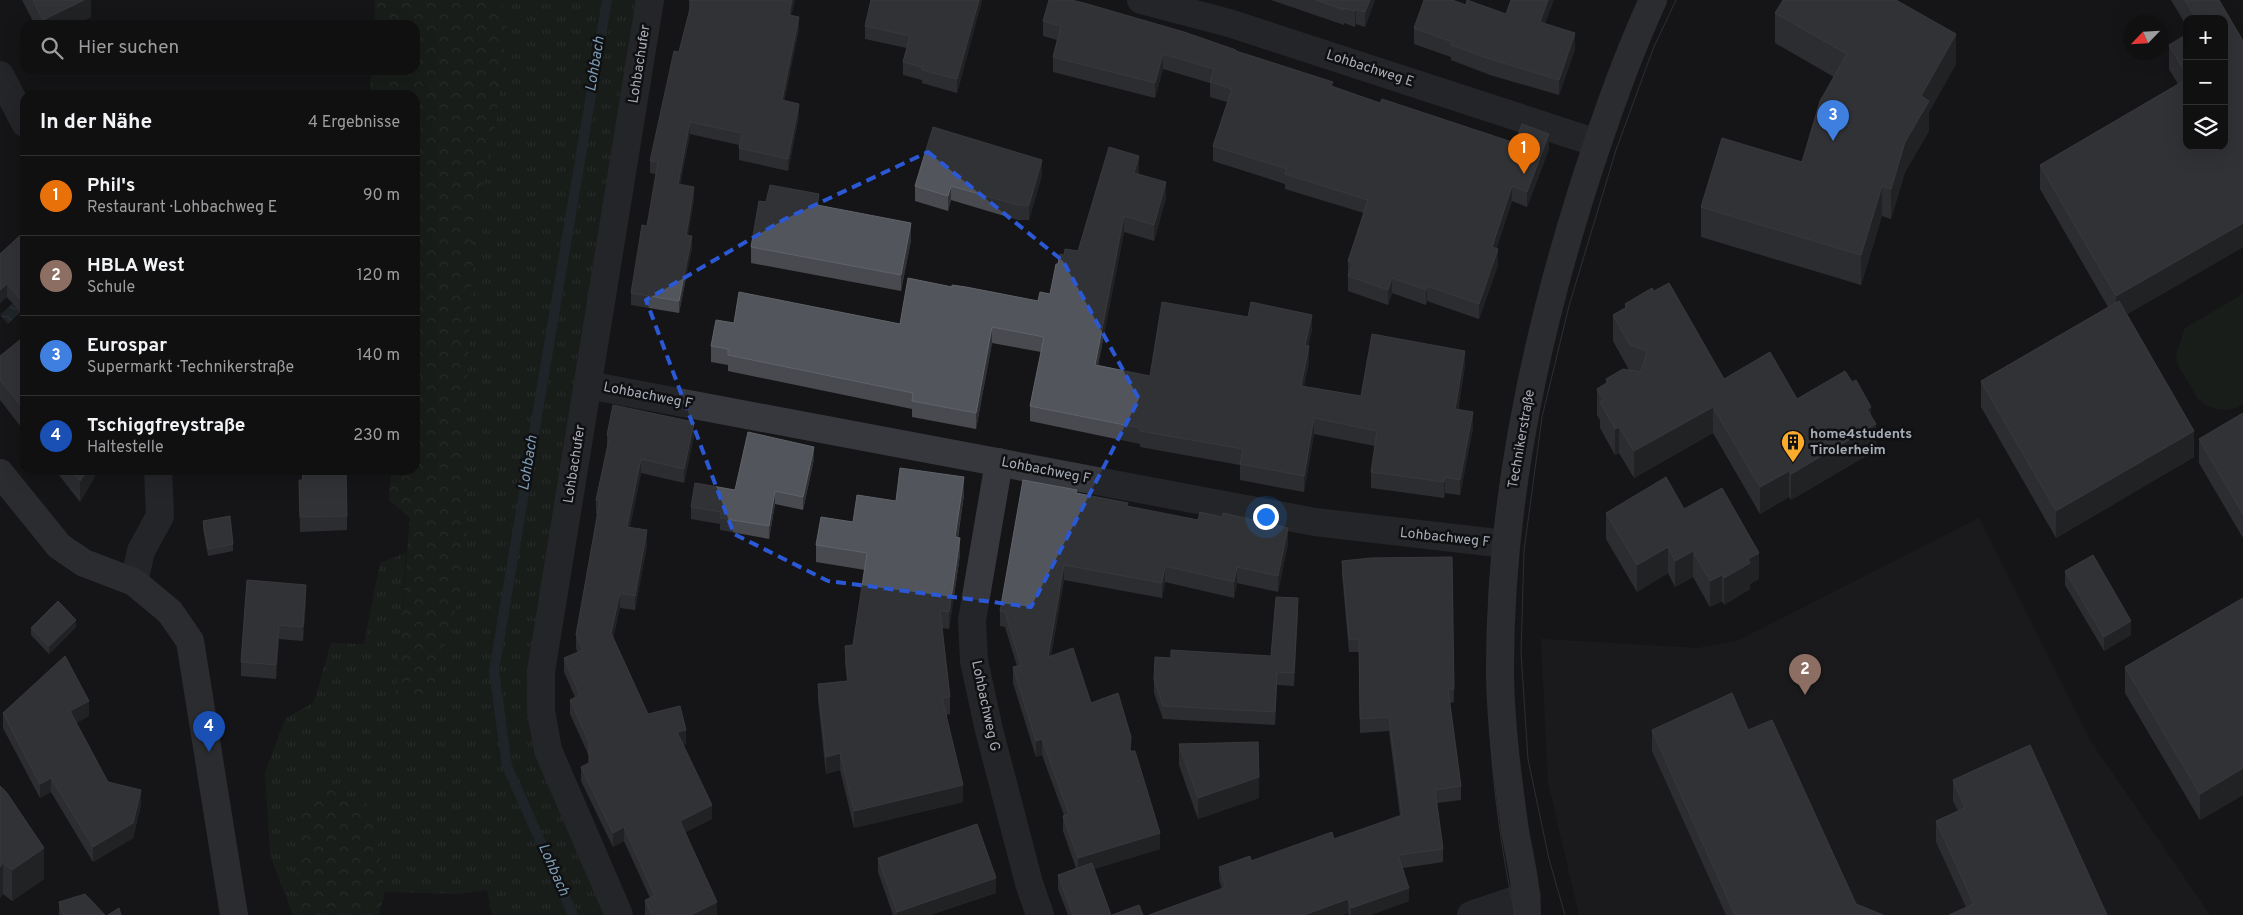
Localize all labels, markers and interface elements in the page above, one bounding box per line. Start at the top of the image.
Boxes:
north arrow [2123,15,2168,60]
map controls [2183,15,2228,150]
button: + [2183,15,2228,60]
search box [20,20,420,75]
street label: Lohbachufer [625,23,655,105]
icon: search [38,34,66,62]
water label: Lohbach [582,35,610,93]
text: Hier suchen [78,36,179,60]
street label: Lohbachweg E [1324,47,1416,91]
button: − [2183,60,2228,105]
pin: 3 [1817,100,1849,141]
button: layers [2183,105,2228,150]
text: In der Nähe [40,109,152,136]
text: 4 Ergebnisse [308,113,400,133]
pin: 1 [1508,133,1540,174]
text: Phil's [87,174,135,198]
text: 1 [53,186,59,206]
text: 90 m [363,186,400,206]
text: Restaurant · Lohbachweg E [87,198,277,218]
text: HBLA West [87,254,185,278]
text: 2 [51,266,61,286]
text: 120 m [357,266,400,286]
text: Schule [87,278,135,298]
text: Eurospar [87,334,167,358]
text: 3 [51,346,61,366]
text: 140 m [357,346,400,366]
text: Supermarkt · Technikerstraße [87,358,294,378]
street label: Lohbachweg F [602,379,694,413]
street label: Technikerstraße [1505,388,1539,490]
text: Tschiggfreystraße [87,414,245,438]
street label: Lohbachufer [560,423,590,505]
text: 4 [51,426,61,446]
text: 230 m [353,426,400,446]
place label: home4students Tirolerheim [1810,426,1912,459]
building icon: home4students Tirolerheim [1780,429,1806,463]
water label: Lohbach [515,434,543,492]
text: Haltestelle [87,438,164,458]
street label: Lohbachweg F [1000,454,1092,488]
your location [1253,504,1279,530]
street label: Lohbachweg F [1399,525,1491,551]
pin: 2 [1789,654,1821,695]
street label: Lohbachweg G [967,659,1003,753]
pin: 4 [193,711,225,752]
water label: Lohbach [533,841,573,899]

